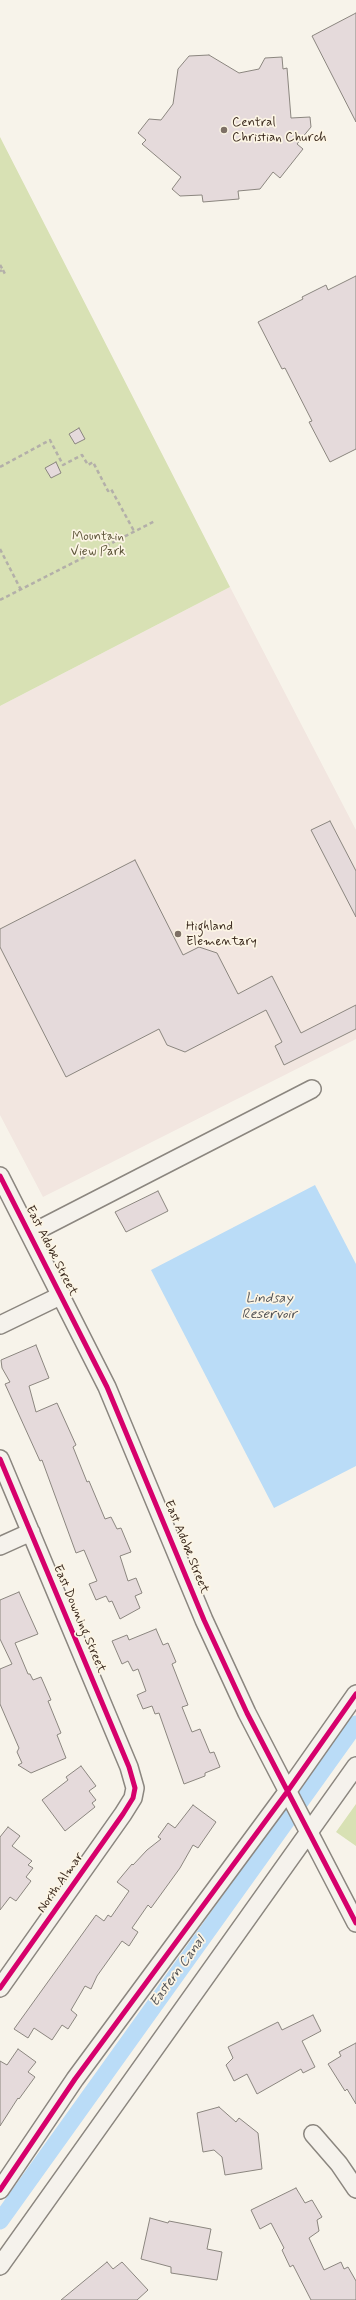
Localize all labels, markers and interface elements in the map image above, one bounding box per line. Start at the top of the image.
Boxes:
place label: Central Christian Church [232,115,326,146]
marker: Central Christian Church [219,125,229,135]
park label: Mountain View Park [70,529,126,560]
place label: Highland Elementary [186,919,257,950]
marker: Highland Elementary [173,929,183,939]
street label: East Adobe Street [21,1203,81,1299]
water label: Lindsay Reservoir [241,1291,297,1324]
street label: East Adobe Street [160,1498,212,1596]
street label: East Downing Street [49,1563,109,1675]
street label: North Almar [34,1850,88,1916]
water label: Eastern Canal [147,1933,209,2011]

